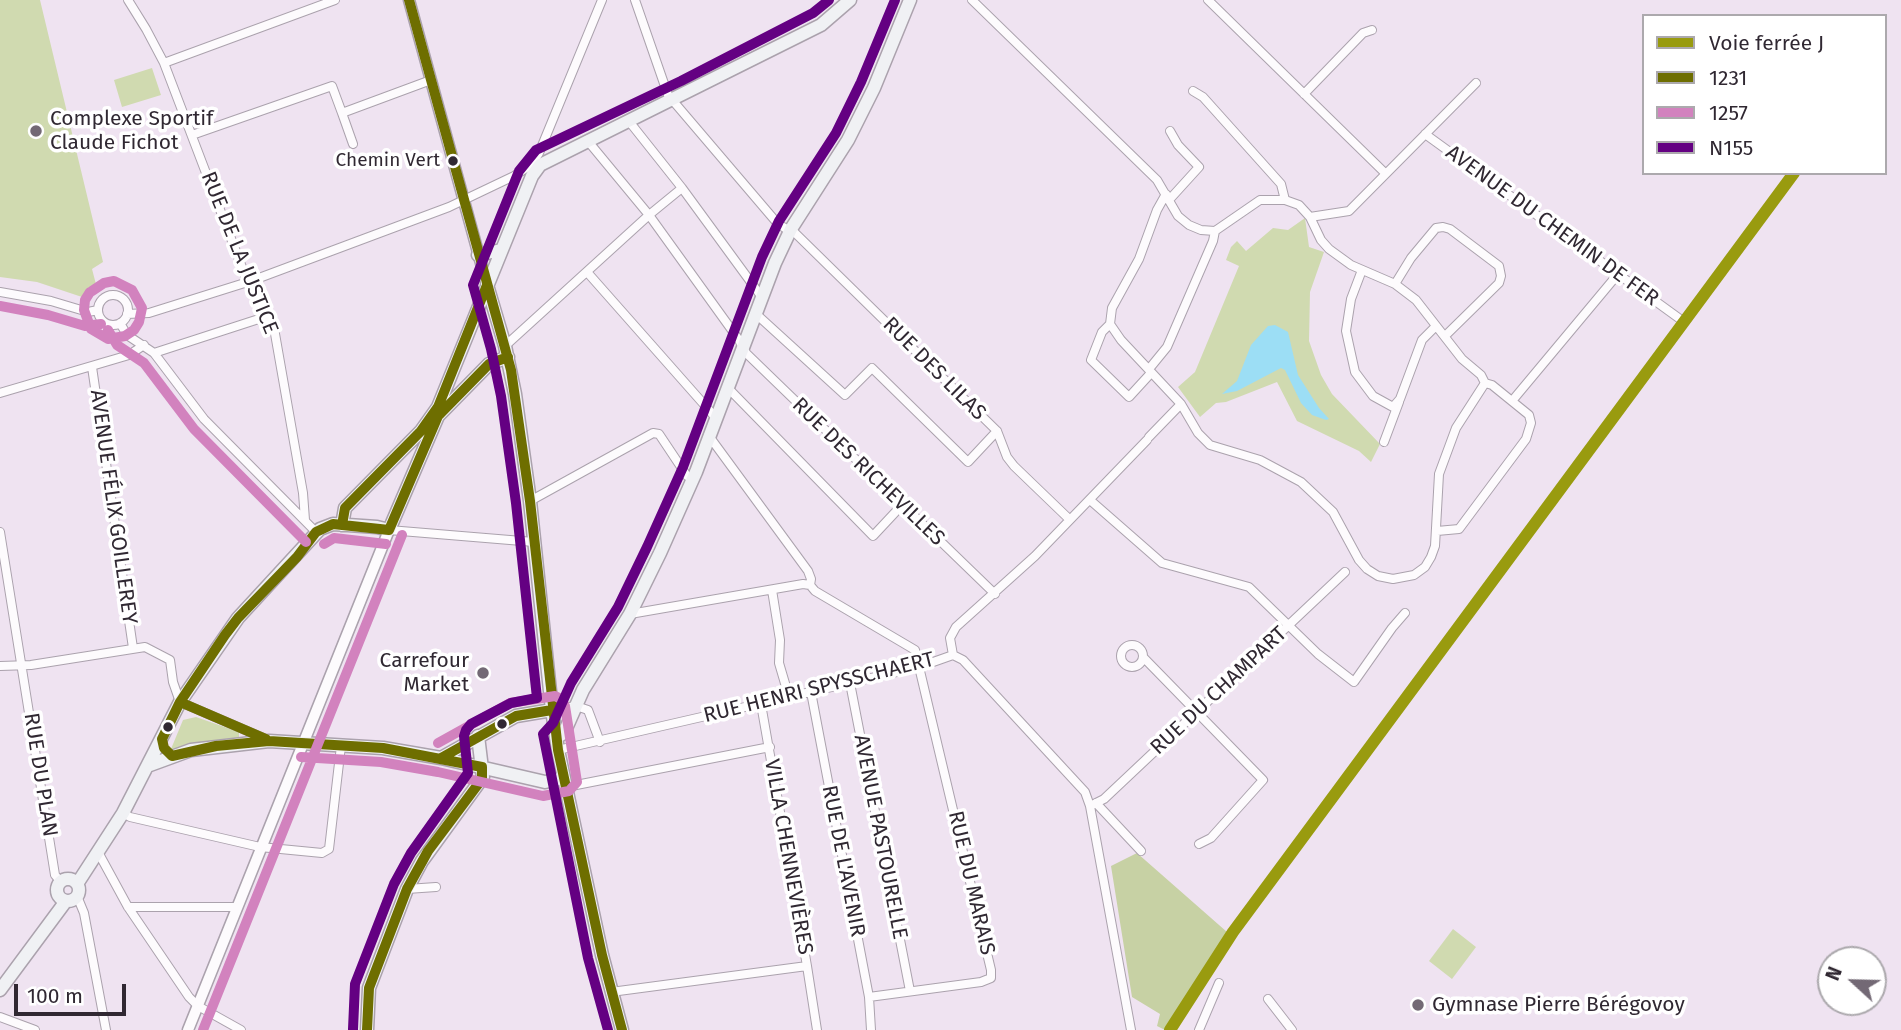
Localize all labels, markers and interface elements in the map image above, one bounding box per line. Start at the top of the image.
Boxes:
legend [1642,14,1887,175]
text: Voie ferrée J [1709,30,1824,56]
text: 1231 [1709,65,1747,91]
text: 1257 [1709,100,1748,126]
place label: Complexe Sportif Claude Fichot [50,106,213,156]
marker: Complexe Sportif Claude Fichot [28,123,44,139]
text: N155 [1709,135,1753,161]
street label: AVENUE DU CHEMIN DE FER [1441,140,1663,312]
place label: Chemin Vert [336,150,440,172]
marker: Chemin Vert [446,154,460,168]
street label: RUE DE LA JUSTICE [195,168,283,338]
street label: RUE DES LILAS [877,312,991,426]
street label: AVENUE FÉLIX GOILLEREY [84,388,142,626]
street label: RUE DES RICHEVILLES [787,393,949,551]
street label: RUE DU CHAMPART [1146,622,1292,760]
street label: RUE HENRI SPYSSCHAERT [701,647,937,729]
place label: Carrefour Market [380,648,469,698]
marker: Carrefour Market [475,665,491,681]
street label: RUE DU PLAN [18,711,62,839]
unlabelled marker [495,717,509,731]
unlabelled marker [161,720,175,734]
street label: AVENUE PASTOURELLE [848,732,912,942]
street label: VILLA CHENNEVIÈRES [758,757,818,957]
street label: RUE DE L'AVENIR [816,783,870,939]
street label: RUE DU MARAIS [942,809,1000,957]
north arrow [1817,946,1887,1016]
text: N [1821,964,1847,984]
scale bar [18,970,130,1014]
text: 100 m [27,983,83,1009]
place label: Gymnase Pierre Bérégovoy [1432,992,1685,1018]
marker: Gymnase Pierre Bérégovoy [1410,997,1426,1013]

